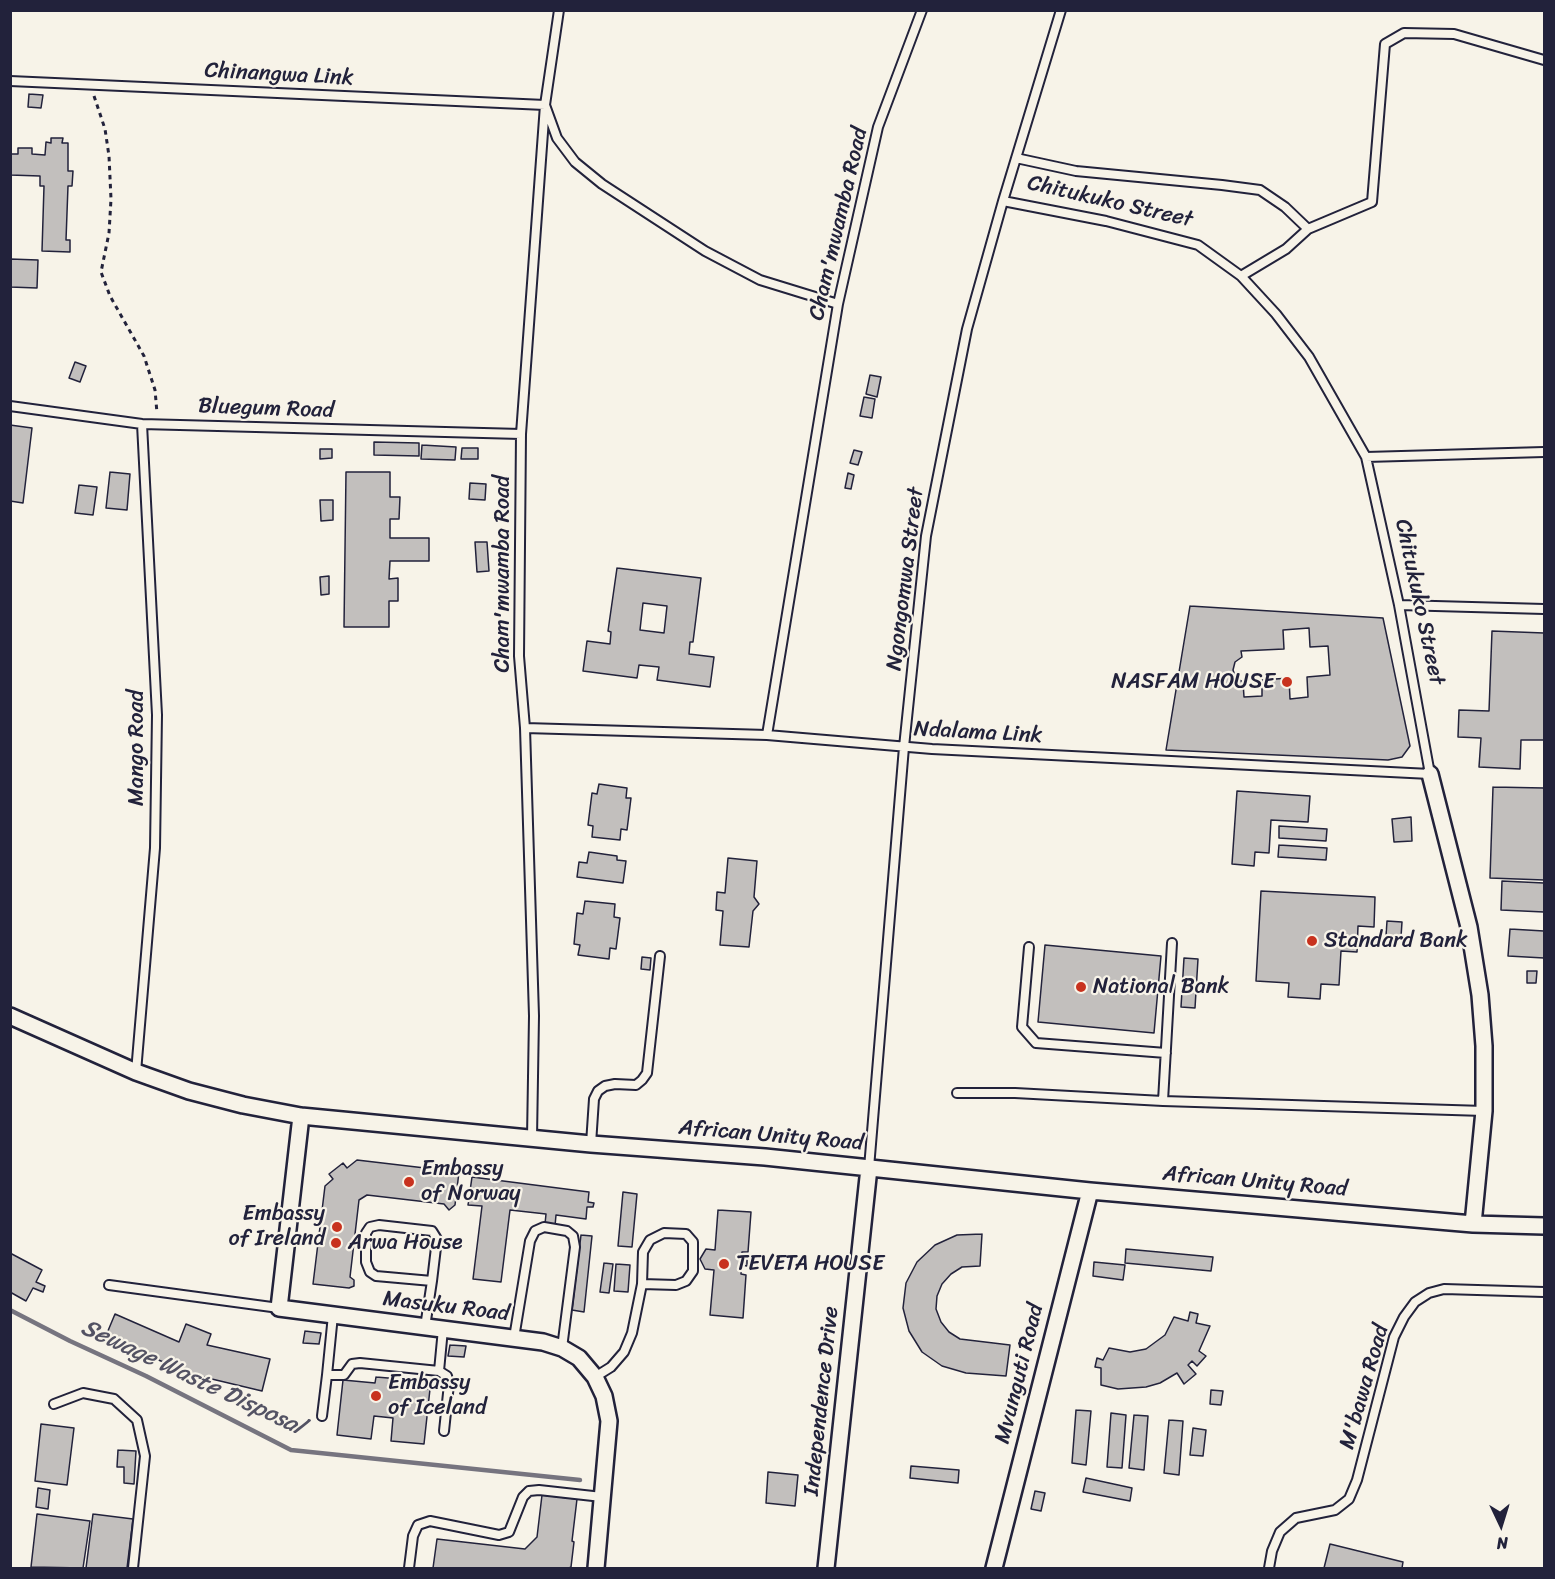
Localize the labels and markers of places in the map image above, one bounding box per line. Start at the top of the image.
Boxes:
place label: NASFAM HOUSE [1111,669,1275,695]
marker: NASFAM HOUSE [1280,675,1294,689]
place label: Standard Bank [1324,928,1468,954]
marker: Standard Bank [1305,934,1319,948]
place label: National Bank [1093,974,1229,1000]
marker: National Bank [1074,980,1088,994]
place label: Embassy of Norway [421,1156,521,1208]
marker: Embassy of Norway [402,1175,416,1189]
place label: Embassy of Ireland [228,1201,325,1252]
marker: Embassy of Ireland [330,1220,344,1234]
place label: Arwa House [348,1230,463,1256]
marker: Arwa House [329,1236,343,1250]
place label: TEVETA HOUSE [736,1251,884,1277]
marker: TEVETA HOUSE [717,1257,731,1271]
place label: Embassy of Iceland [388,1370,486,1422]
marker: Embassy of Iceland [369,1389,383,1403]

